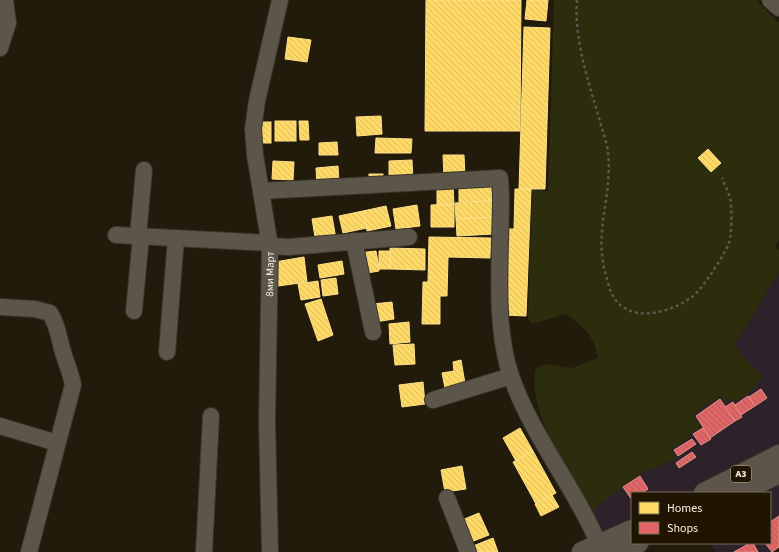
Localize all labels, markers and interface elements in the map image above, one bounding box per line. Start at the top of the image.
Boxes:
street label: 8ми Март [262,251,277,297]
road number: A3 [731,466,751,482]
legend [631,492,771,544]
text: Homes [667,500,702,517]
text: Shops [667,520,698,537]

